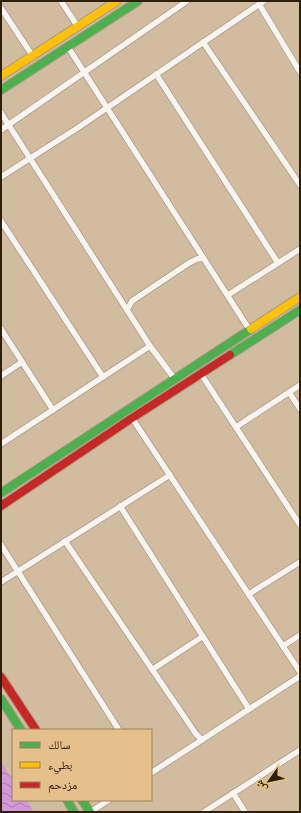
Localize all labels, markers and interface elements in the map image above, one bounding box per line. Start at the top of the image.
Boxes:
legend [12,729,152,801]
text: سالك [48,738,70,751]
text: بطيء [48,758,72,775]
north arrow [249,761,289,801]
text: ش [252,777,271,795]
text: مزدحم [48,778,77,793]

